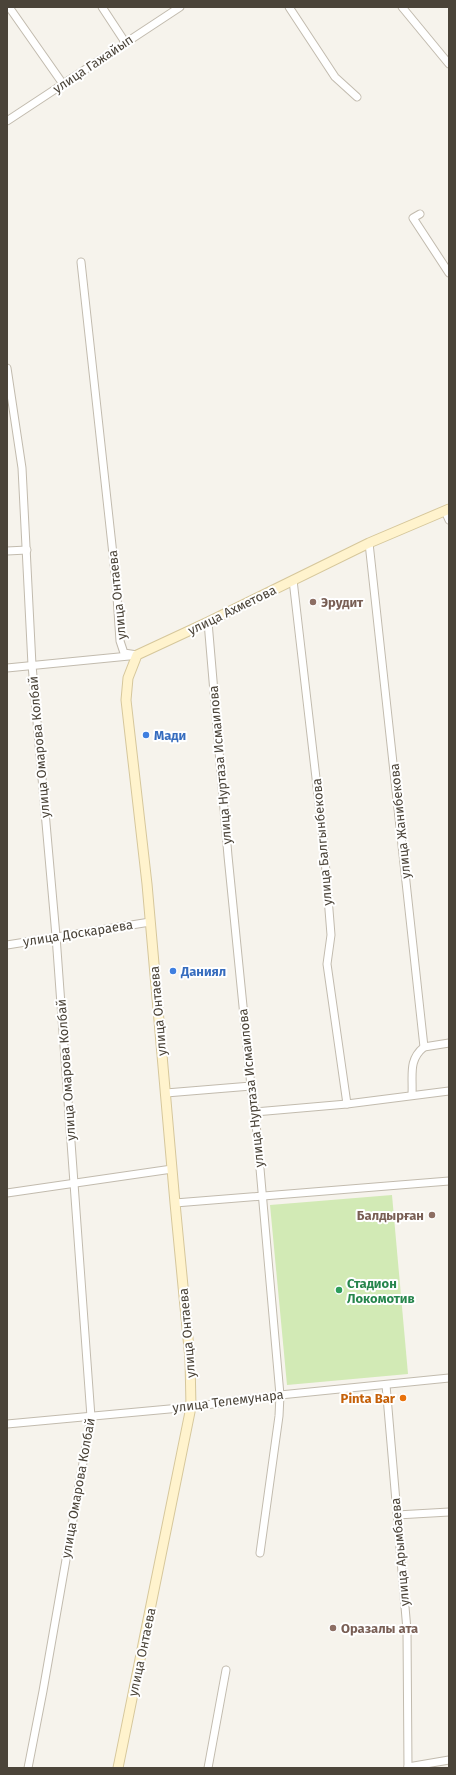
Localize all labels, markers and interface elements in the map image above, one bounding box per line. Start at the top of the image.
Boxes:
street label: улица Гажайып [50,32,136,96]
street label: улица Онтаева [105,549,129,641]
street label: улица Ахметова [185,582,279,638]
place label: Эрудит [321,595,364,610]
marker: Эрудит [308,597,318,607]
street label: улица Омарова Колбай [25,676,53,818]
street label: улица Нуртаза Исмаилова [206,685,234,845]
place label: Мади [154,728,186,743]
marker: Мади [141,730,151,740]
street label: улица Жанибекова [386,763,414,879]
street label: улица Балгынбекова [309,778,335,906]
street label: улица Доскараева [22,917,134,949]
place label: Даниял [180,964,226,979]
street label: улица Онтаева [147,965,169,1057]
marker: Даниял [168,966,178,976]
street label: улица Омарова Колбай [54,999,78,1141]
street label: улица Нуртаза Исмаилова [235,1008,267,1168]
place label: Балдырған [357,1208,424,1223]
marker: Балдырған [427,1210,437,1220]
place label: Стадион Локомотив [347,1276,415,1306]
marker: Стадион Локомотив [334,1285,344,1295]
street label: улица Онтаева [176,1287,198,1379]
street label: улица Телемунара [172,1387,284,1415]
place label: Pinta Bar [341,1391,396,1406]
marker: Pinta Bar [398,1393,408,1403]
street label: улица Омарова Колбай [58,1417,98,1559]
street label: улица Арымбаева [388,1497,412,1607]
street label: улица Онтаева [125,1606,159,1698]
place label: Оразалы ата [341,1621,418,1636]
marker: Оразалы ата [328,1623,338,1633]

